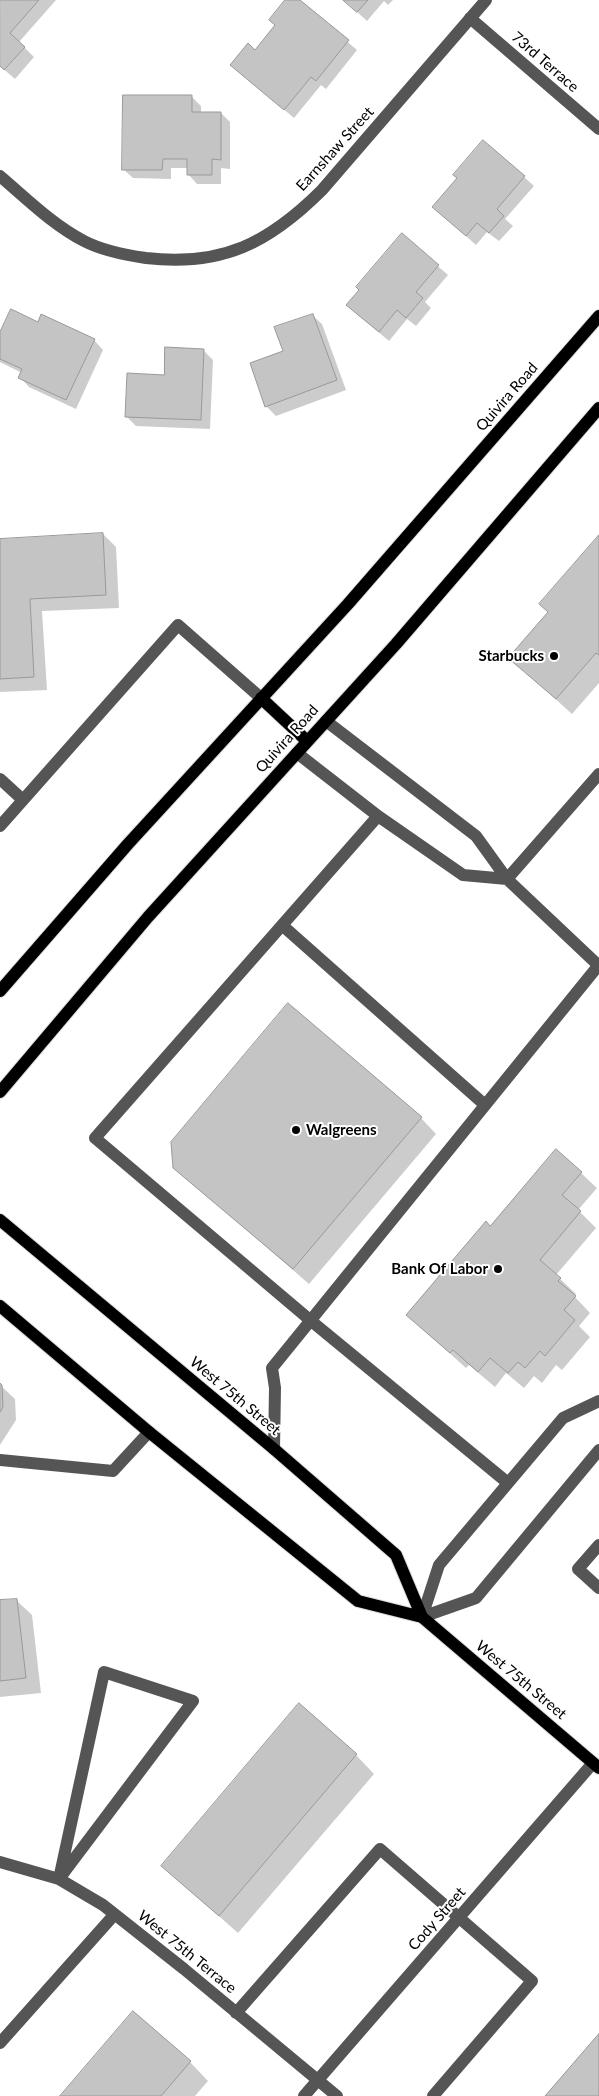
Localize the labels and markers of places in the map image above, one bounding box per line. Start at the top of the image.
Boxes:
place label: Starbucks [479,647,544,665]
marker: Starbucks [548,650,560,662]
place label: Walgreens [306,1121,377,1139]
marker: Walgreens [290,1124,302,1136]
place label: Bank Of Labor [391,1260,488,1278]
marker: Bank Of Labor [492,1263,504,1275]

